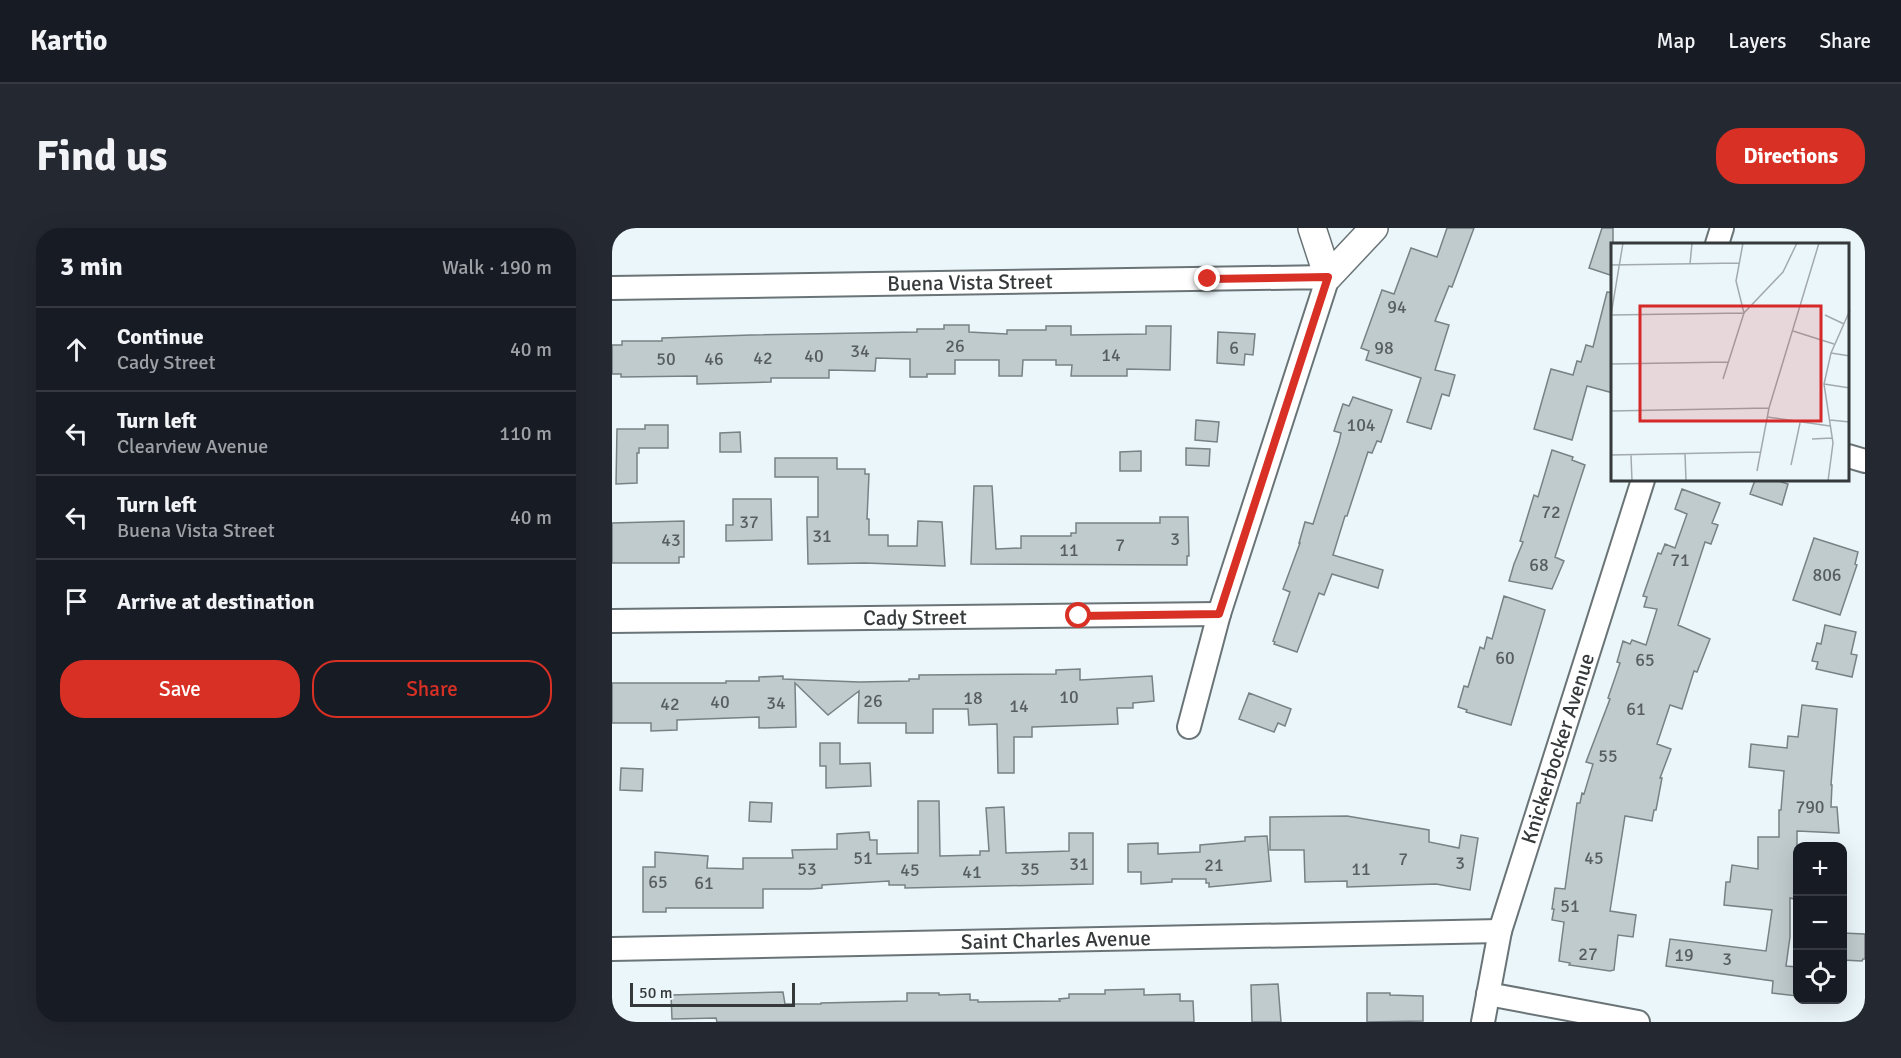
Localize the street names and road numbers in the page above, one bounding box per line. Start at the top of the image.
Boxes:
street label: Buena Vista Street [887,268,1053,297]
street label: Cady Street [863,604,967,631]
street label: Knickerbocker Avenue [1515,650,1600,847]
street label: Saint Charles Avenue [961,925,1151,955]

